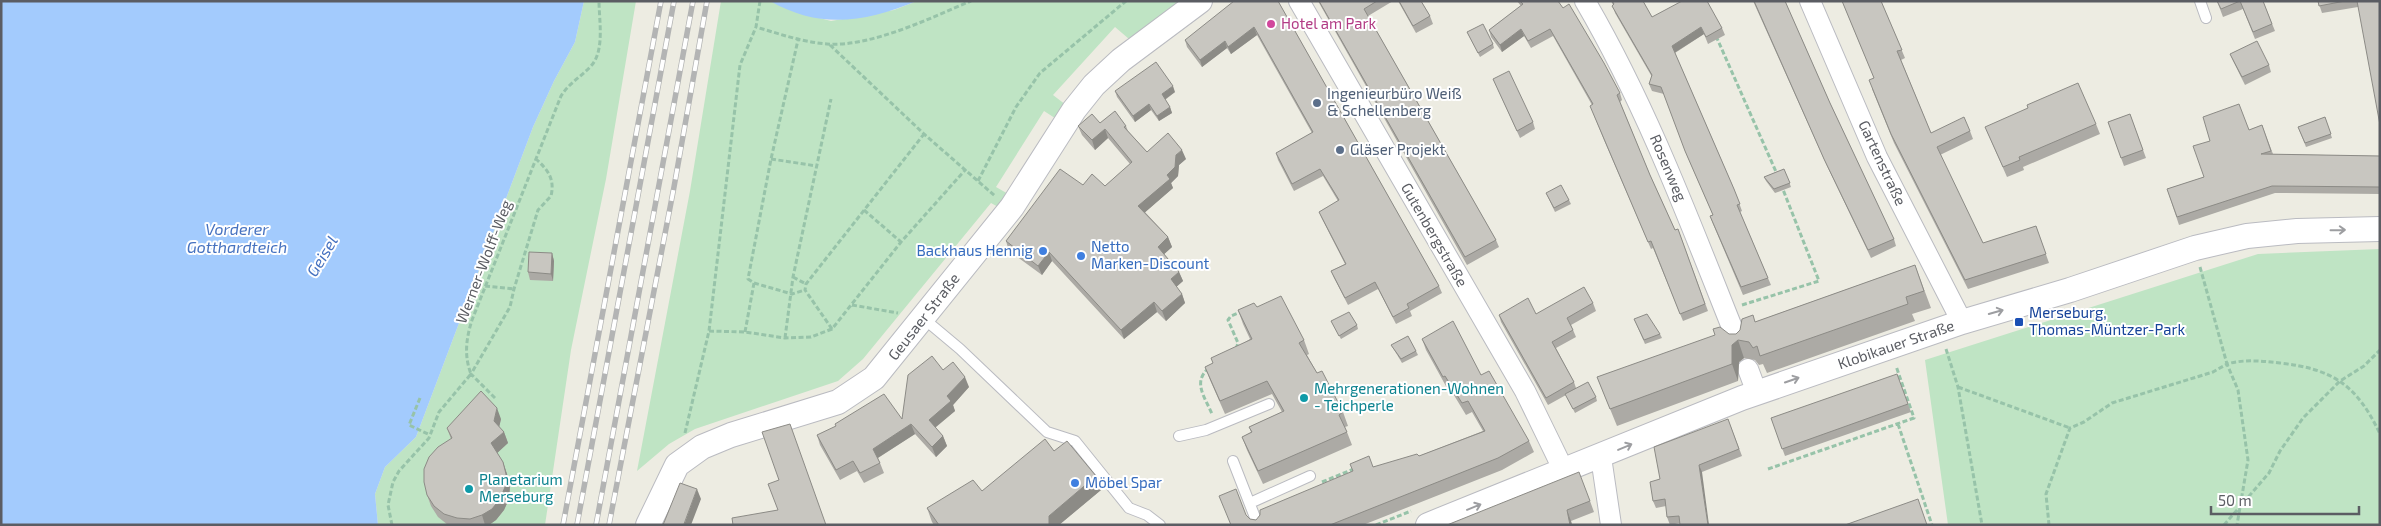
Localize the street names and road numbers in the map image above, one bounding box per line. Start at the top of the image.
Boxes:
street label: Gartenstraße [1855,117,1910,208]
street label: Rosenweg [1647,131,1691,204]
street label: Gutenbergstraße [1398,179,1472,290]
street label: Werner-Wolff-Weg [451,197,515,326]
street label: Geusaer Straße [884,269,963,363]
street label: Klobikauer Straße [1835,316,1956,372]

